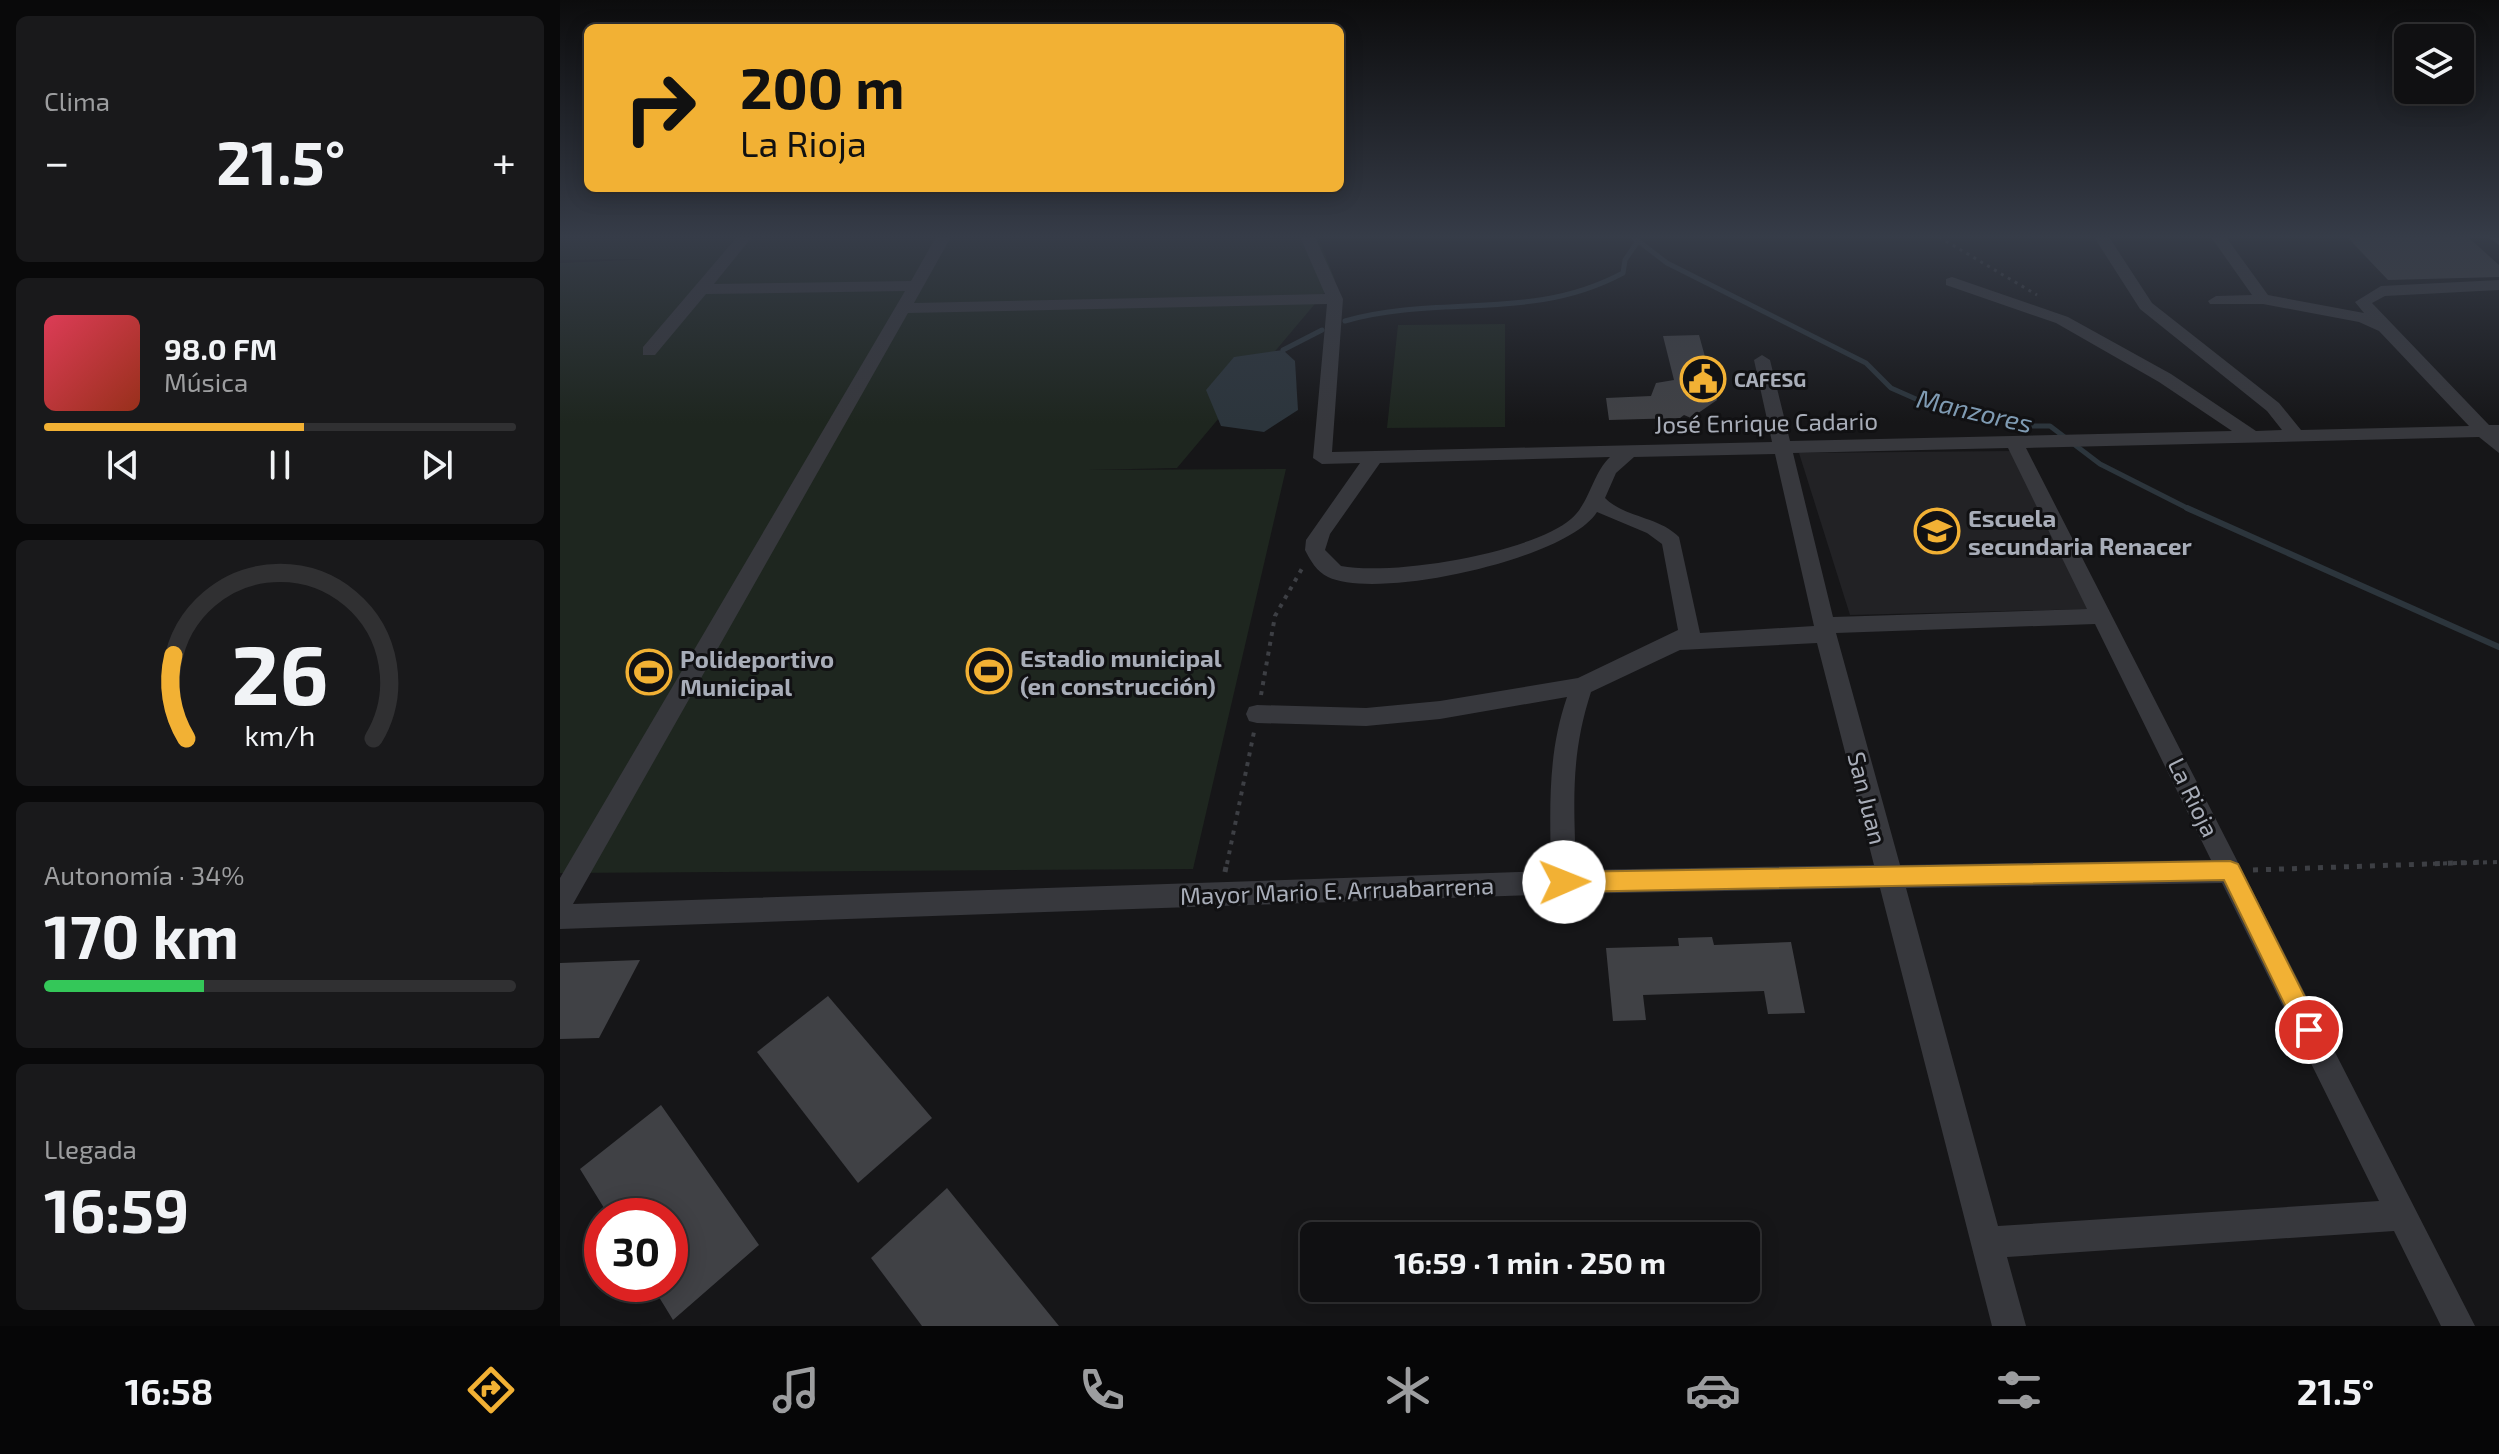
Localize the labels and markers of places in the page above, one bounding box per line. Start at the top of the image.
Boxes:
public building icon: CAFESG [1679,355,1727,403]
place label: CAFESG [1734,367,1806,391]
place label: Escuela secundaria Renacer [1968,503,2193,560]
school or university icon: Escuela secundaria Renacer [1913,507,1961,555]
place label: Estadio municipal (en construcción) [1020,643,1222,700]
place label: Polideportivo Municipal [680,644,834,701]
sports icon: Estadio municipal (en construcción) [965,647,1013,695]
sports icon: Polideportivo Municipal [625,648,673,696]
pin [2275,996,2343,1064]

